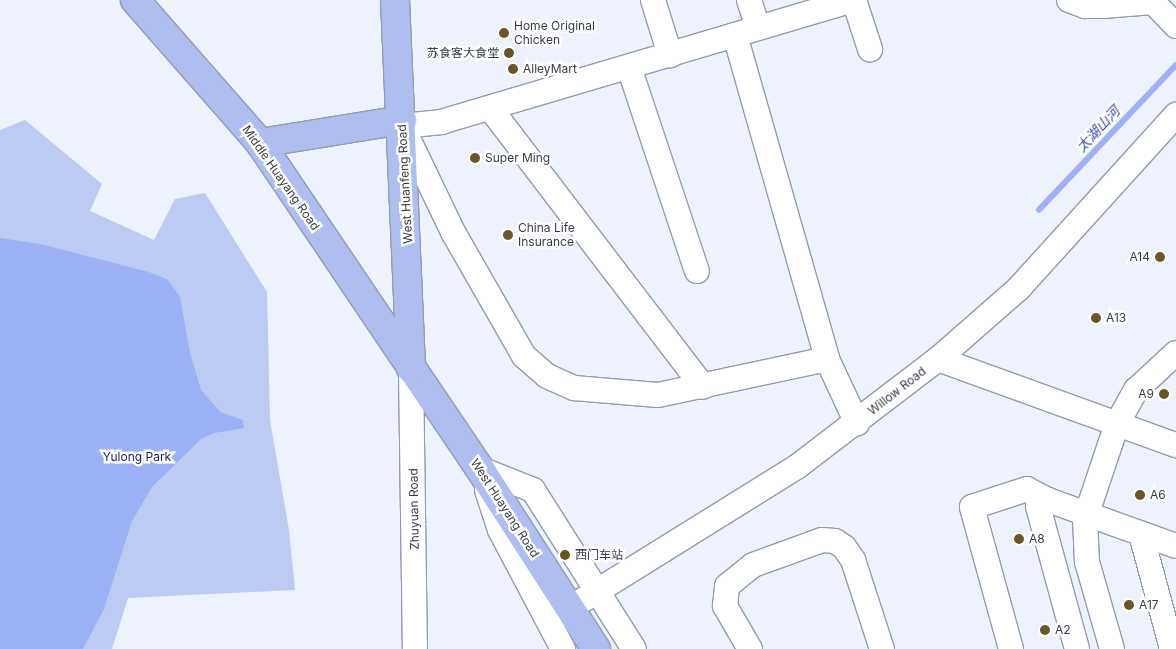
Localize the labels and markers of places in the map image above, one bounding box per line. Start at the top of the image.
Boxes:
place label: Home Original Chicken [514,19,595,47]
marker: Home Original Chicken [498,27,510,39]
place label: 苏食客大食堂 [427,46,499,60]
marker: 苏食客大食堂 [503,47,515,59]
place label: AlleyMart [523,62,577,76]
marker: AlleyMart [507,63,519,75]
place label: Super Ming [485,151,550,165]
marker: Super Ming [469,152,481,164]
place label: China Life Insurance [518,221,575,249]
marker: China Life Insurance [502,229,514,241]
place label: A14 [1129,250,1150,264]
marker: A14 [1154,251,1166,263]
place label: A13 [1106,311,1126,325]
marker: A13 [1090,312,1102,324]
place label: A9 [1138,387,1154,401]
marker: A9 [1158,388,1170,400]
place label: A6 [1150,488,1166,502]
marker: A6 [1134,489,1146,501]
place label: A8 [1029,532,1045,546]
marker: A8 [1013,533,1025,545]
place label: 西门车站 [575,548,623,562]
marker: 西门车站 [559,549,571,561]
place label: A17 [1139,598,1159,612]
marker: A17 [1123,599,1135,611]
place label: A2 [1055,623,1071,637]
marker: A2 [1039,624,1051,636]

